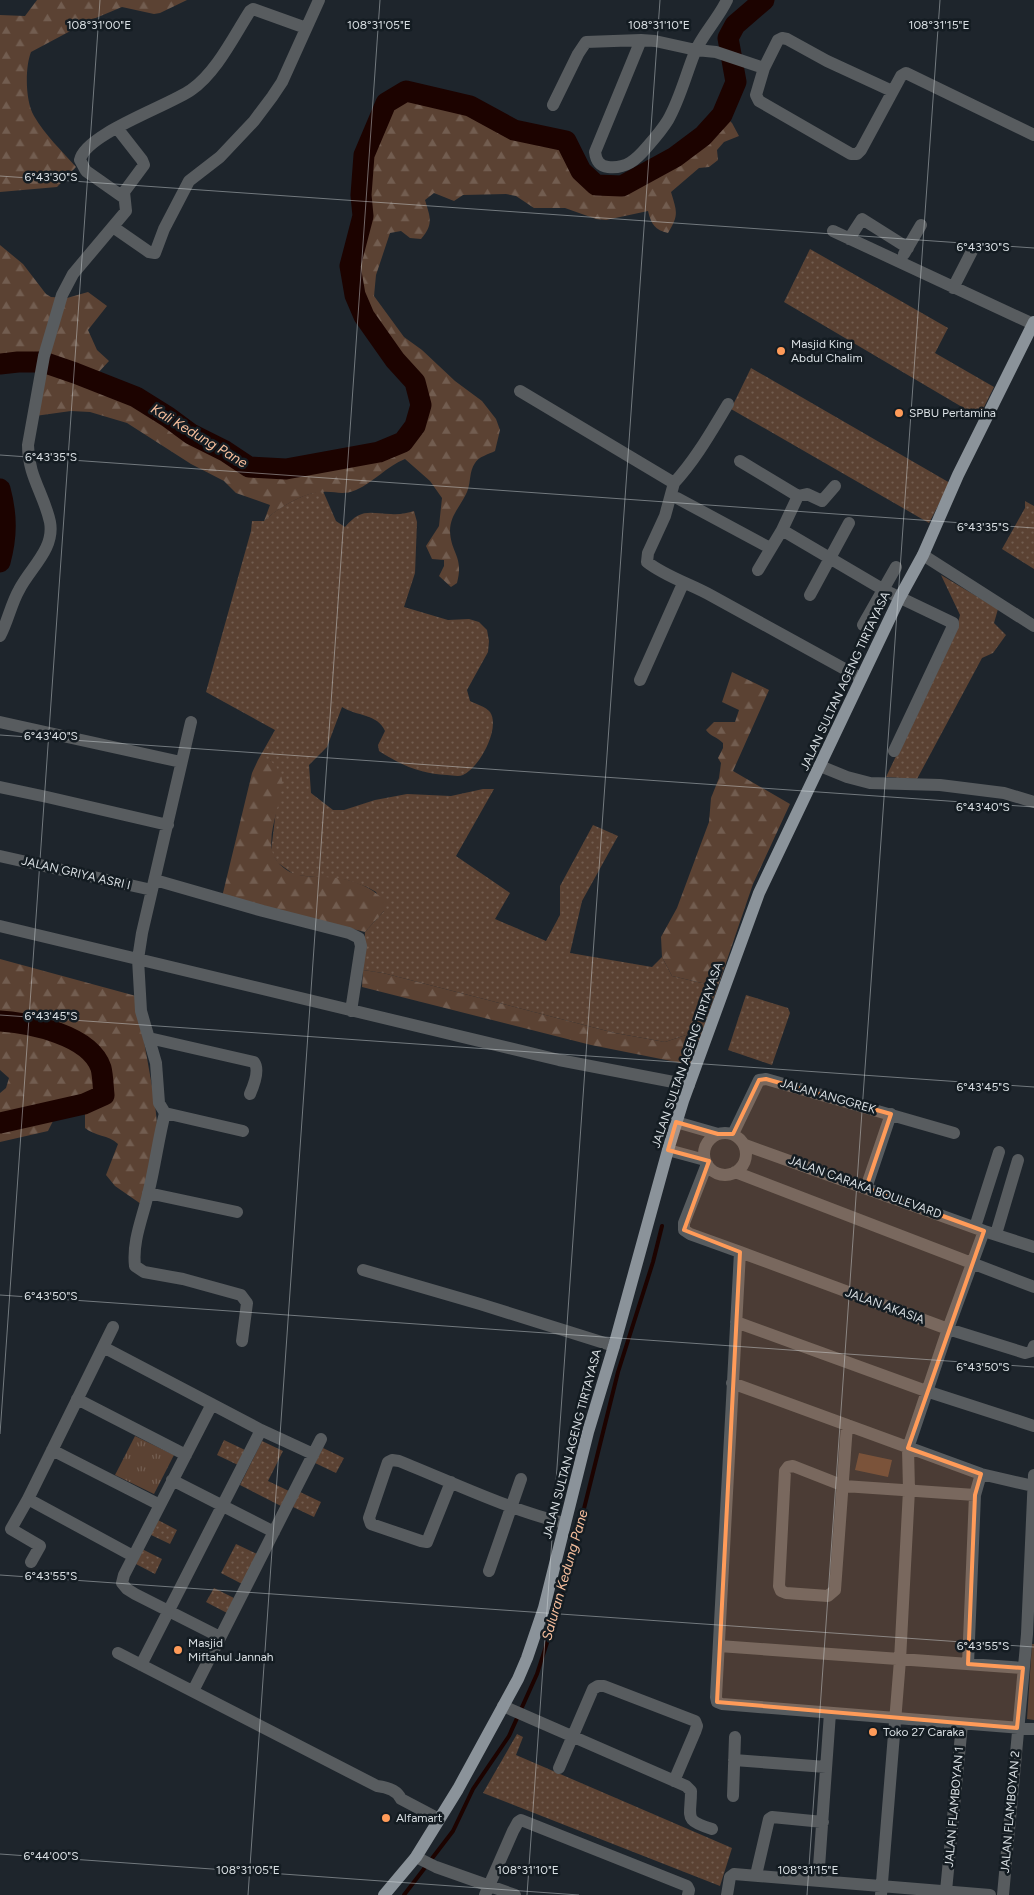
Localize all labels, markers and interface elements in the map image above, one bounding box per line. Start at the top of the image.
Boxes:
text: 108°31'00"E [67,18,131,32]
text: 108°31'05"E [347,18,411,32]
text: 108°31'10"E [628,18,690,32]
text: 108°31'15"E [908,18,970,32]
text: 6°43'30"S [24,170,78,184]
text: 6°43'30"S [956,240,1010,254]
place label: Masjid King Abdul Chalim [791,337,863,365]
marker: Masjid King Abdul Chalim [775,345,787,357]
water label: Kali Kedung Pane [148,400,251,472]
place label: SPBU Pertamina [909,406,996,420]
marker: SPBU Pertamina [893,407,905,419]
text: 6°43'35"S [25,450,77,464]
text: 6°43'35"S [957,520,1009,534]
street label: JALAN SULTAN AGENG TIRTAYASA [797,589,893,773]
text: 6°43'40"S [24,729,78,743]
text: 6°43'40"S [956,800,1010,814]
street label: JALAN GRIYA ASRI I [20,854,132,892]
street label: JALAN SULTAN AGENG TIRTAYASA [649,960,725,1150]
text: 6°43'45"S [24,1009,78,1023]
street label: JALAN ANGGREK [779,1076,878,1116]
text: 6°43'45"S [956,1080,1010,1094]
street label: JALAN CARAKA BOULEVARD [787,1153,943,1221]
street label: JALAN AKASIA [843,1285,927,1327]
text: 6°43'50"S [24,1289,78,1303]
street label: JALAN SULTAN AGENG TIRTAYASA [540,1348,604,1540]
text: 6°43'50"S [956,1360,1010,1374]
water label: Saluran Kedung Pane [538,1507,592,1642]
text: 6°43'55"S [25,1569,77,1583]
place label: Masjid Miftahul Jannah [188,1636,274,1664]
text: 6°43'55"S [957,1639,1009,1653]
marker: Masjid Miftahul Jannah [172,1644,184,1656]
place label: Toko 27 Caraka [883,1725,964,1739]
marker: Toko 27 Caraka [867,1726,879,1738]
street label: JALAN FLAMBOYAN 1 [942,1746,966,1868]
street label: JALAN FLAMBOYAN 2 [998,1750,1022,1874]
place label: Alfamart [396,1811,443,1825]
marker: Alfamart [380,1812,392,1824]
text: 6°44'00"S [23,1849,79,1863]
text: 108°31'05"E [216,1863,280,1877]
text: 108°31'10"E [497,1863,559,1877]
text: 108°31'15"E [777,1863,839,1877]

